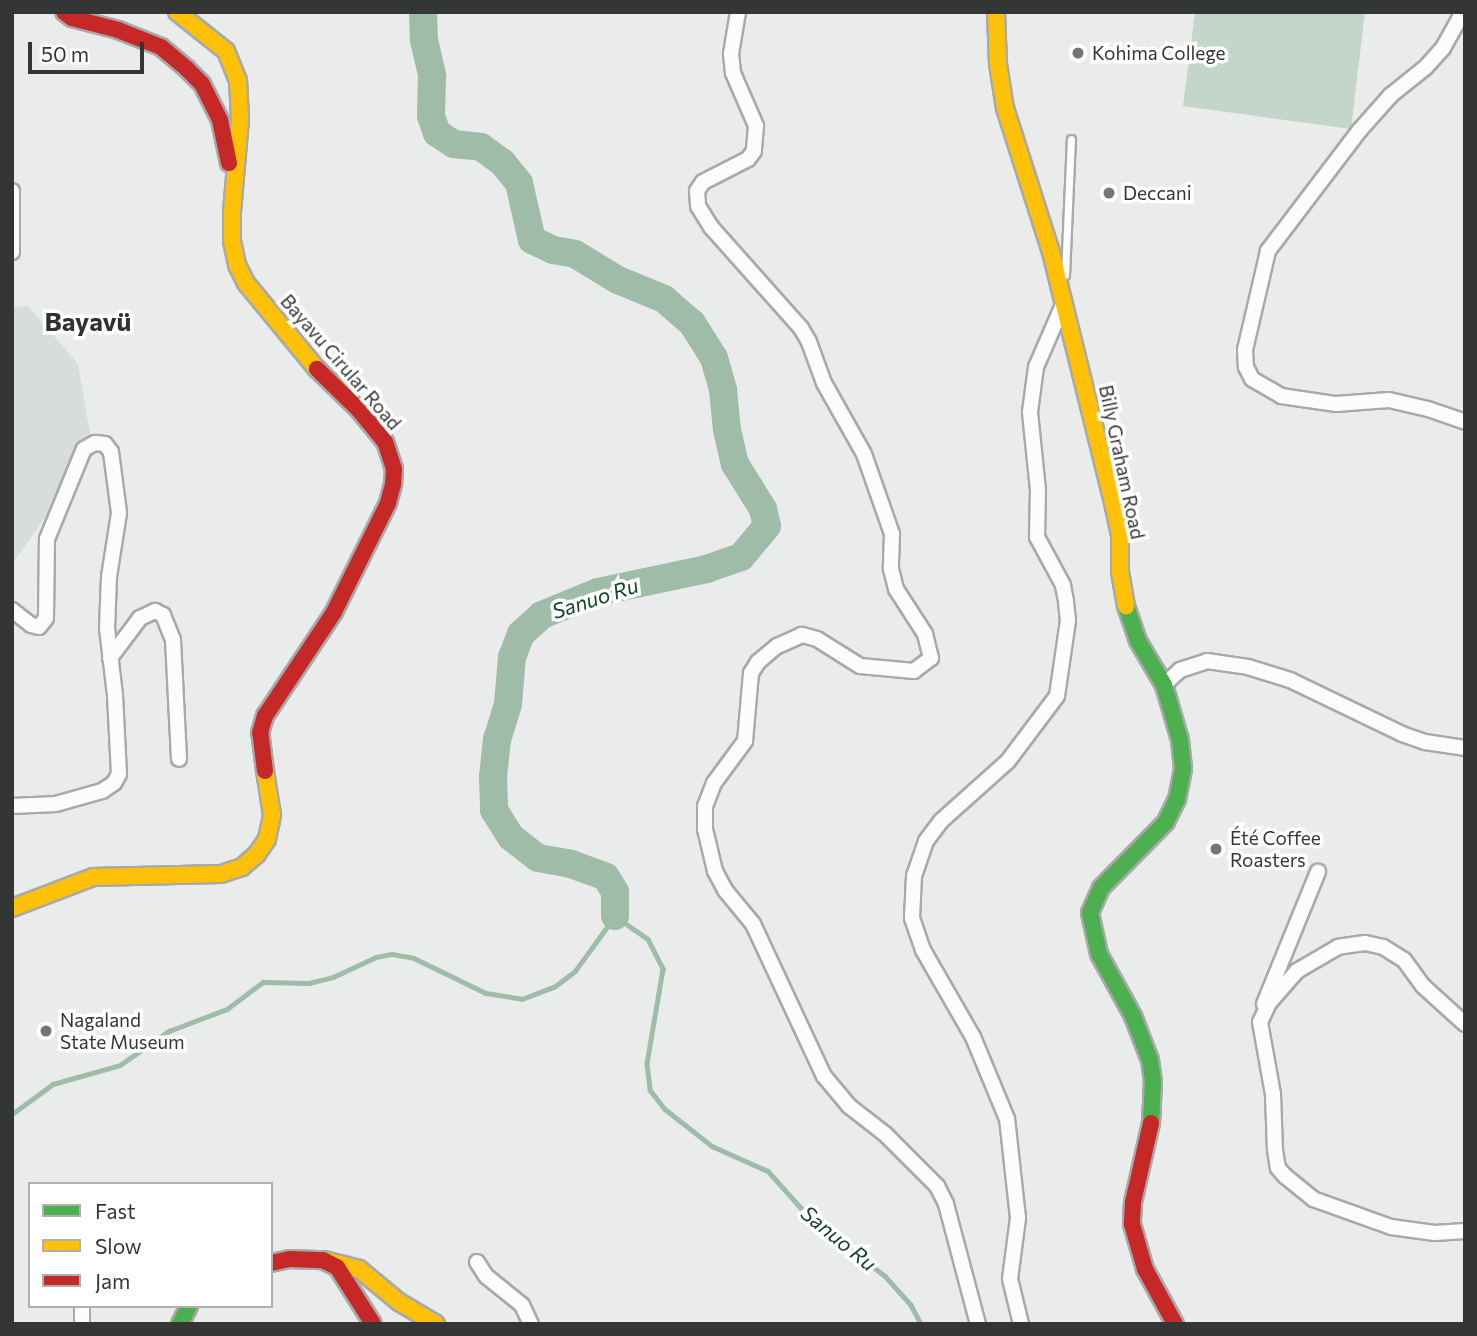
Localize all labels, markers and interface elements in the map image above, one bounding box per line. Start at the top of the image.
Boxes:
scale bar [32,28,147,72]
text: 50 m [41,41,89,66]
place label: Kohima College [1092,42,1226,64]
marker: Kohima College [1070,45,1086,61]
place label: Deccani [1123,182,1192,204]
marker: Deccani [1101,185,1117,201]
street label: Bayavu Cirular Road [276,290,406,434]
district label: Bayavü [45,305,131,337]
street label: Billy Graham Road [1095,383,1149,541]
water label: Sanuo Ru [549,572,641,624]
place label: Été Coffee Roasters [1230,827,1321,871]
marker: Été Coffee Roasters [1208,841,1224,857]
place label: Nagaland State Museum [60,1009,185,1053]
marker: Nagaland State Museum [38,1023,54,1039]
legend [28,1182,273,1308]
text: Fast [95,1198,136,1223]
water label: Sanuo Ru [796,1200,882,1276]
text: Slow [95,1233,142,1258]
text: Jam [95,1268,130,1293]

